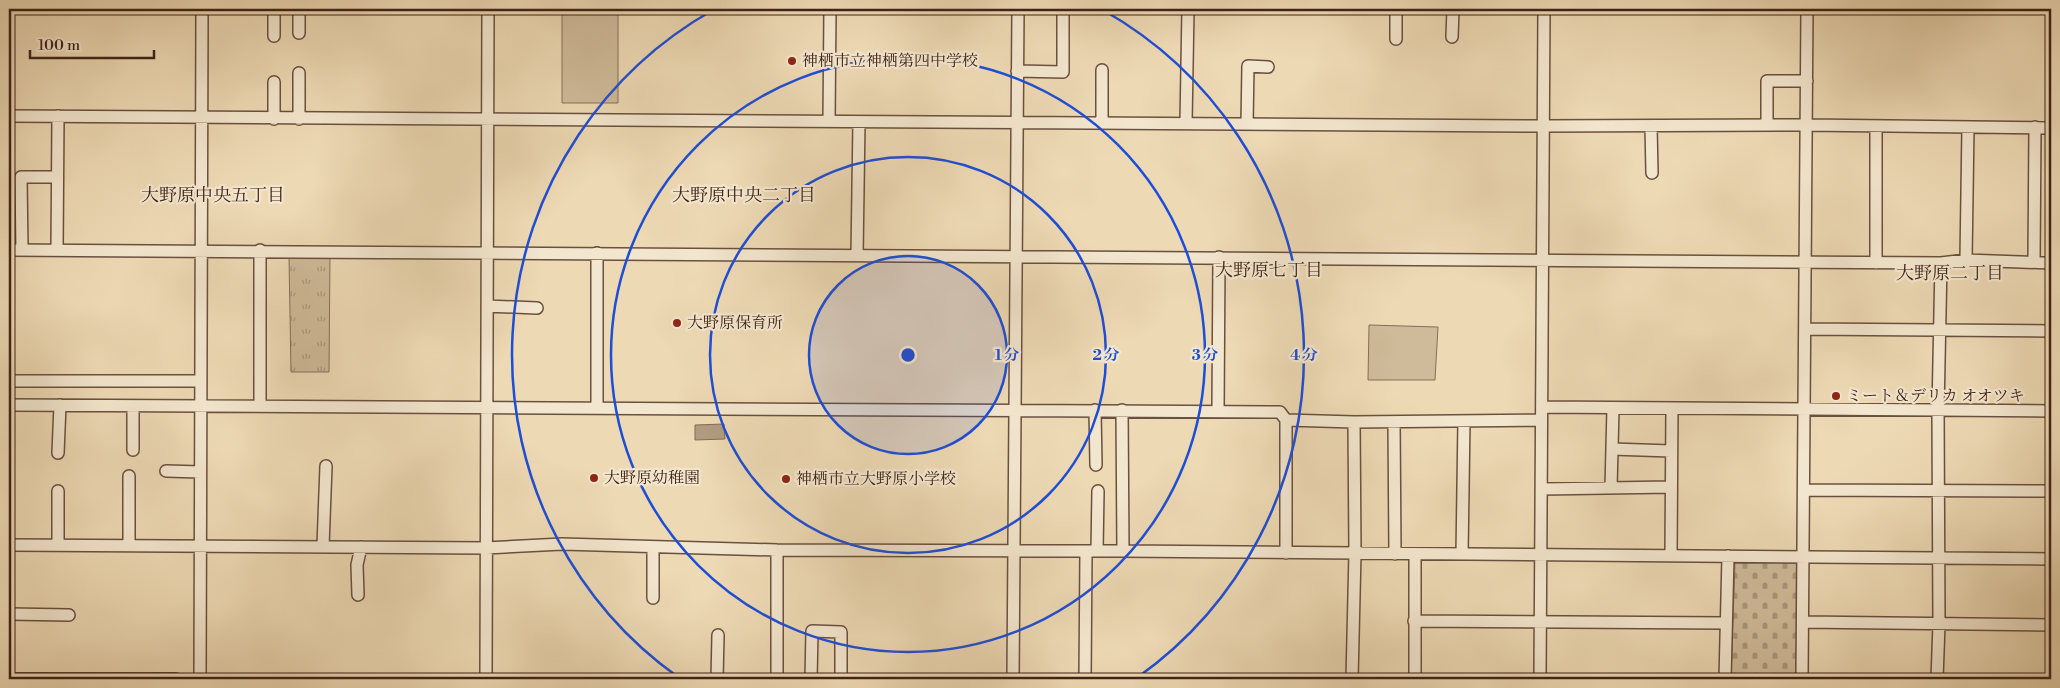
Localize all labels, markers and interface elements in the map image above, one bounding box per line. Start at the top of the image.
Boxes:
scale bar [30,28,154,60]
text: 100 m [38,36,80,55]
place label: 神栖市立神栖第四中学校 [802,51,978,71]
marker: 神栖市立神栖第四中学校 [786,55,798,67]
district label: 大野原中央五丁目 [141,184,285,207]
district label: 大野原中央二丁目 [672,184,816,207]
district label: 大野原七丁目 [1215,259,1323,282]
district label: 大野原二丁目 [1896,262,2004,285]
place label: 大野原保育所 [687,313,783,333]
marker: 大野原保育所 [671,317,683,329]
centre of rings [899,346,917,364]
text: 1 分 [995,346,1019,365]
text: 2 分 [1093,346,1119,365]
text: 3 分 [1192,346,1218,365]
text: 4 分 [1290,346,1318,365]
place label: ミート＆デリカ オオツキ [1846,386,2025,406]
marker: ミート＆デリカ オオツキ [1830,390,1842,402]
place label: 大野原幼稚園 [604,468,700,488]
place label: 神栖市立大野原小学校 [796,469,956,489]
marker: 大野原幼稚園 [588,472,600,484]
marker: 神栖市立大野原小学校 [780,473,792,485]

